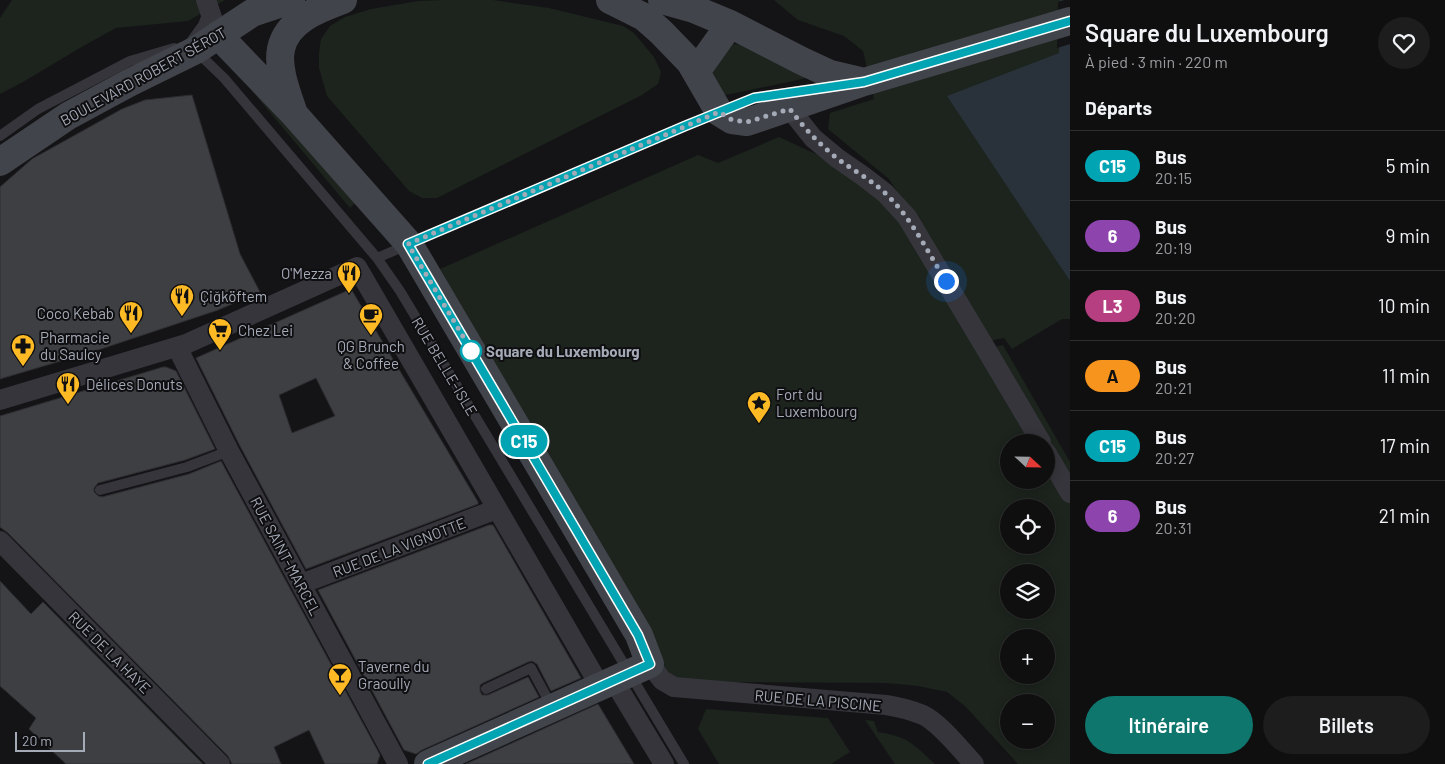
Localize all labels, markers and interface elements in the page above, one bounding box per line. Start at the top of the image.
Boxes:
button: heart [1378,17,1430,69]
text: Square du Luxembourg [1085,18,1329,47]
street label: BOULEVARD ROBERT SÉROT [57,23,229,129]
text: À pied · 3 min · 220 m [1085,52,1228,71]
text: Départs [1085,96,1152,119]
text: Bus [1155,145,1187,168]
text: 5 min [1386,154,1430,177]
text: C15 [1099,155,1126,177]
text: 20:15 [1155,168,1192,187]
text: Bus [1155,215,1187,238]
text: 9 min [1386,224,1430,247]
text: 6 [1108,225,1117,247]
text: 20:19 [1155,238,1192,257]
restaurant icon: O'Mezza [336,260,362,294]
place label: O'Mezza [281,264,332,282]
your location [934,269,959,294]
restaurant icon: Çiğköftem [169,283,195,317]
text: Bus [1155,285,1187,308]
place label: Çiğköftem [200,287,267,305]
text: 10 min [1378,294,1430,317]
text: L3 [1102,295,1123,317]
restaurant icon: Coco Kebab [118,300,144,334]
cafe icon: QG Brunch & Coffee [358,302,384,336]
place label: Coco Kebab [37,304,114,322]
text: 20:20 [1155,308,1196,327]
street label: RUE BELLE-ISLE [409,313,481,419]
supermarket icon: Chez Lei [207,317,233,351]
place label: Chez Lei [238,321,293,339]
place label: Pharmacie du Saulcy [40,328,110,363]
pharmacy icon: Pharmacie du Saulcy [10,333,36,367]
place label: QG Brunch & Coffee [337,337,405,372]
marker: Square du Luxembourg [460,340,482,362]
place label: Square du Luxembourg [486,342,640,360]
text: Bus [1155,355,1187,378]
text: 11 min [1382,364,1430,387]
text: A [1106,365,1119,387]
restaurant icon: Délices Donuts [55,371,81,405]
place label: Délices Donuts [86,375,183,393]
text: 20:21 [1155,378,1192,397]
place label: Fort du Luxembourg [776,385,857,420]
place icon: Fort du Luxembourg [746,390,772,424]
line badge: C15 [495,425,553,457]
text: Bus [1155,425,1187,448]
text: C15 [510,430,538,452]
north arrow [1000,434,1055,489]
map controls [1000,434,1055,749]
text: 17 min [1380,434,1430,457]
text: C15 [1099,435,1126,457]
text: 20:27 [1155,448,1194,467]
street label: RUE SAINT-MARCEL [247,494,325,618]
text: Bus [1155,495,1187,518]
button: locate [1000,499,1055,554]
text: 21 min [1379,504,1430,527]
text: 6 [1108,505,1117,527]
street label: RUE DE LA VIGNOTTE [330,513,468,581]
text: 20:31 [1155,518,1192,537]
button: layers [1000,564,1055,619]
street label: RUE DE LA HAYE [65,607,155,697]
button: + [1000,629,1055,684]
place label: Taverne du Graoully [358,657,429,692]
bar icon: Taverne du Graoully [327,662,353,696]
street label: RUE DE LA PISCINE [754,685,882,715]
button: − [1000,694,1055,749]
button: Itinéraire [1085,696,1253,754]
button: Billets [1263,696,1430,754]
scale bar [15,729,85,752]
text: 20 m [22,732,52,749]

